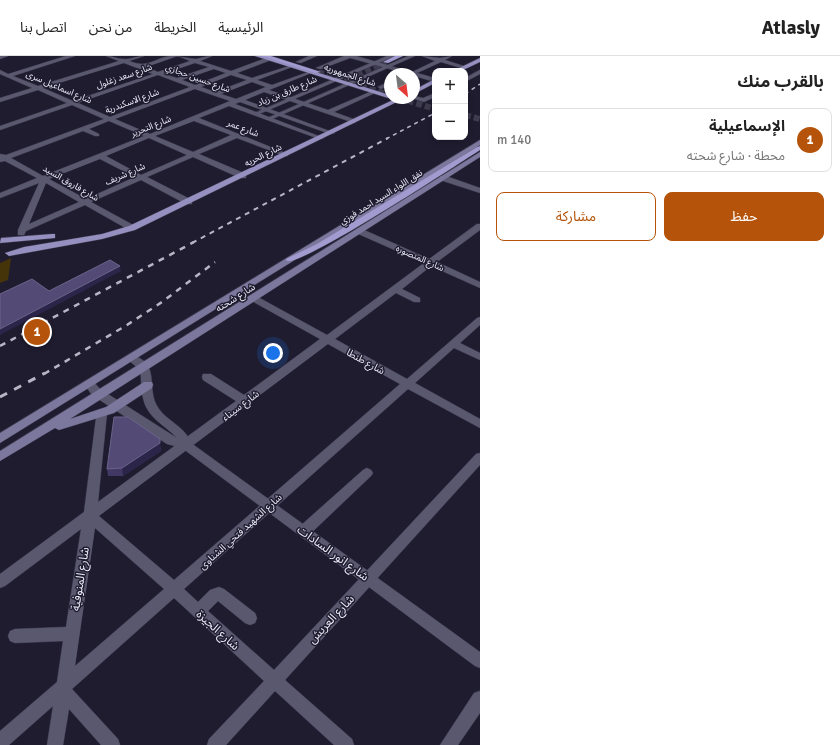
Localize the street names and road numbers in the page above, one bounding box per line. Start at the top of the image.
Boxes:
street label: شارع سعد زغلول [95,62,154,92]
street label: شارع حسين حجازي [164,62,232,96]
street label: شارع الجمهوريه [322,62,377,90]
street label: شارع اسماعيل سرى [24,69,93,107]
street label: شارع طارق بن زياد [256,74,319,110]
street label: شارع الاسكندرية [104,87,161,117]
street label: شارع التحرير [128,113,173,141]
street label: شارع عمر [224,117,260,140]
street label: شارع الحريه [243,142,284,170]
street label: شارع شريف [104,161,147,189]
street label: شارع فاروق السيد [40,163,101,205]
street label: نفق اللواء السيد احمد فوزي [338,167,425,228]
street label: شارع المنصوره [394,243,446,275]
street label: شارع شحته [213,281,258,316]
street label: شارع طنطا [344,346,387,378]
street label: شارع سيناء [220,388,262,425]
street label: شارع الشهيد فتحي الشناوى [197,491,286,573]
street label: شارع انور السادات [293,522,371,585]
street label: شارع المنوفية [68,546,94,612]
street label: شارع العريش [305,592,359,648]
street label: شارع الجيزة [192,607,242,655]

